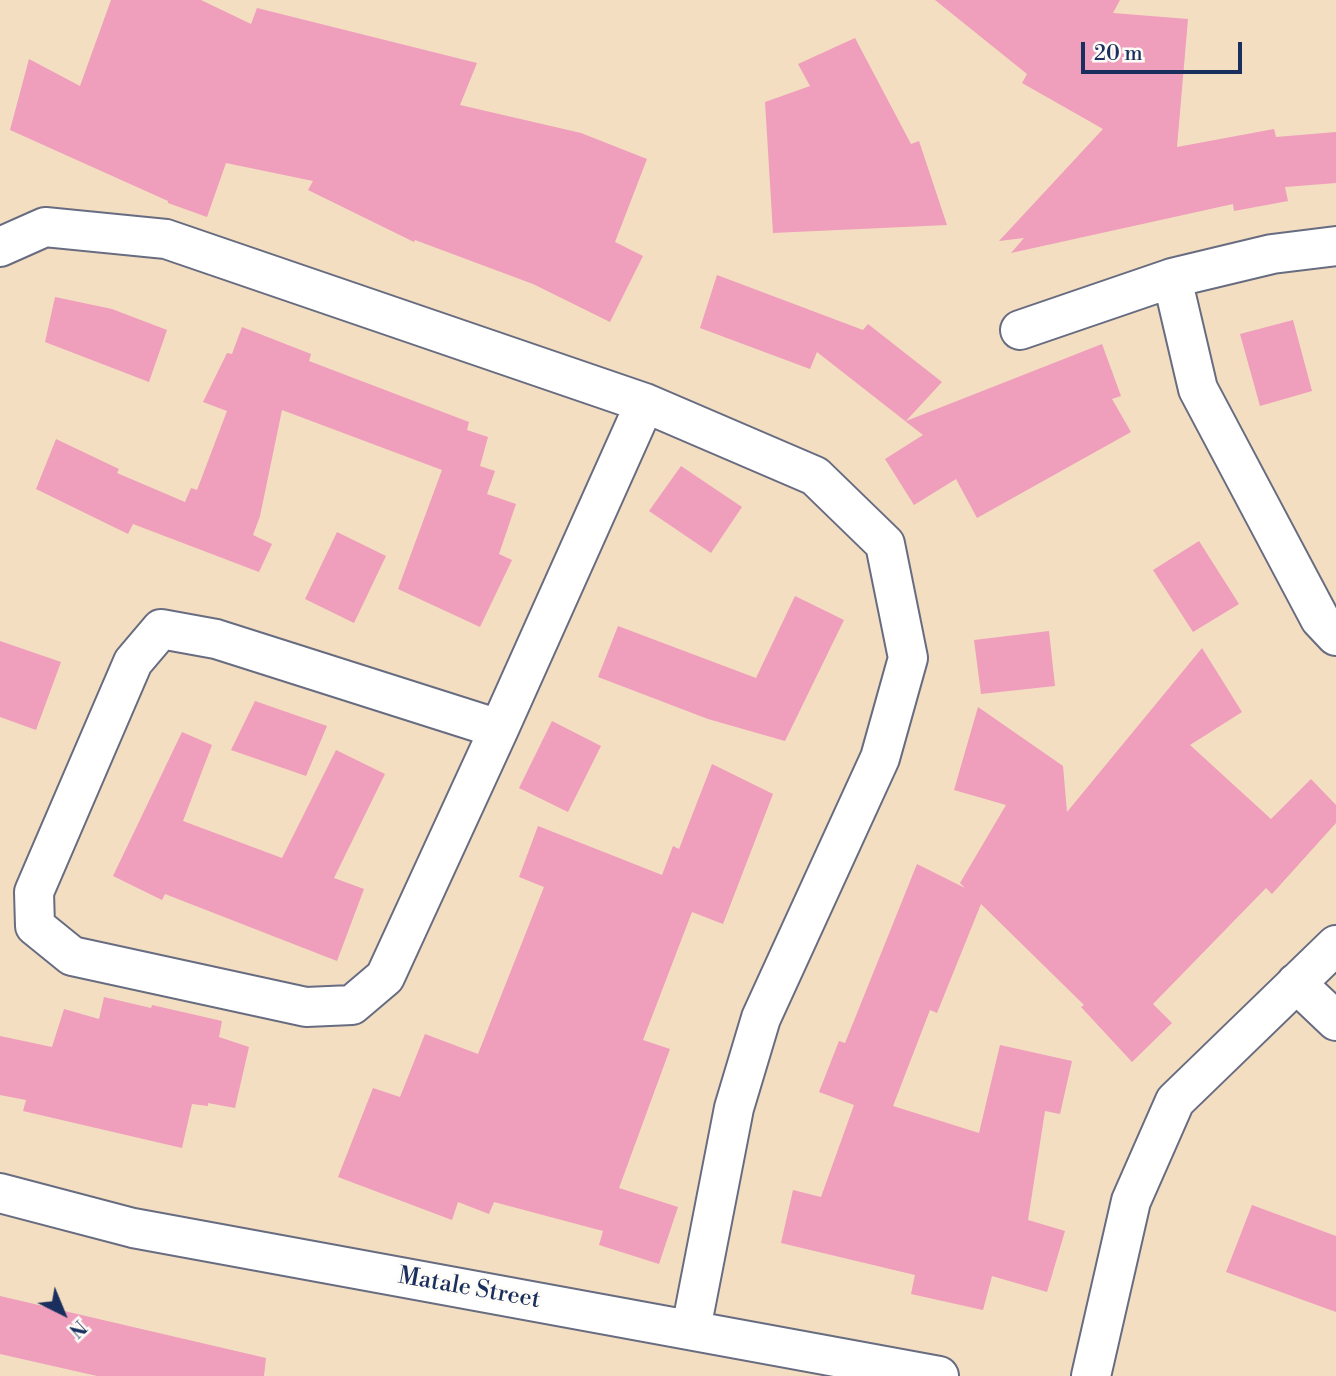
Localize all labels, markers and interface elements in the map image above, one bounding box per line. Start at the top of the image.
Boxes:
scale bar [1084,28,1245,72]
text: 20 m [1094,41,1143,67]
street label: Matale Street [396,1262,542,1316]
north arrow [28,1278,98,1348]
text: N [64,1314,91,1342]

